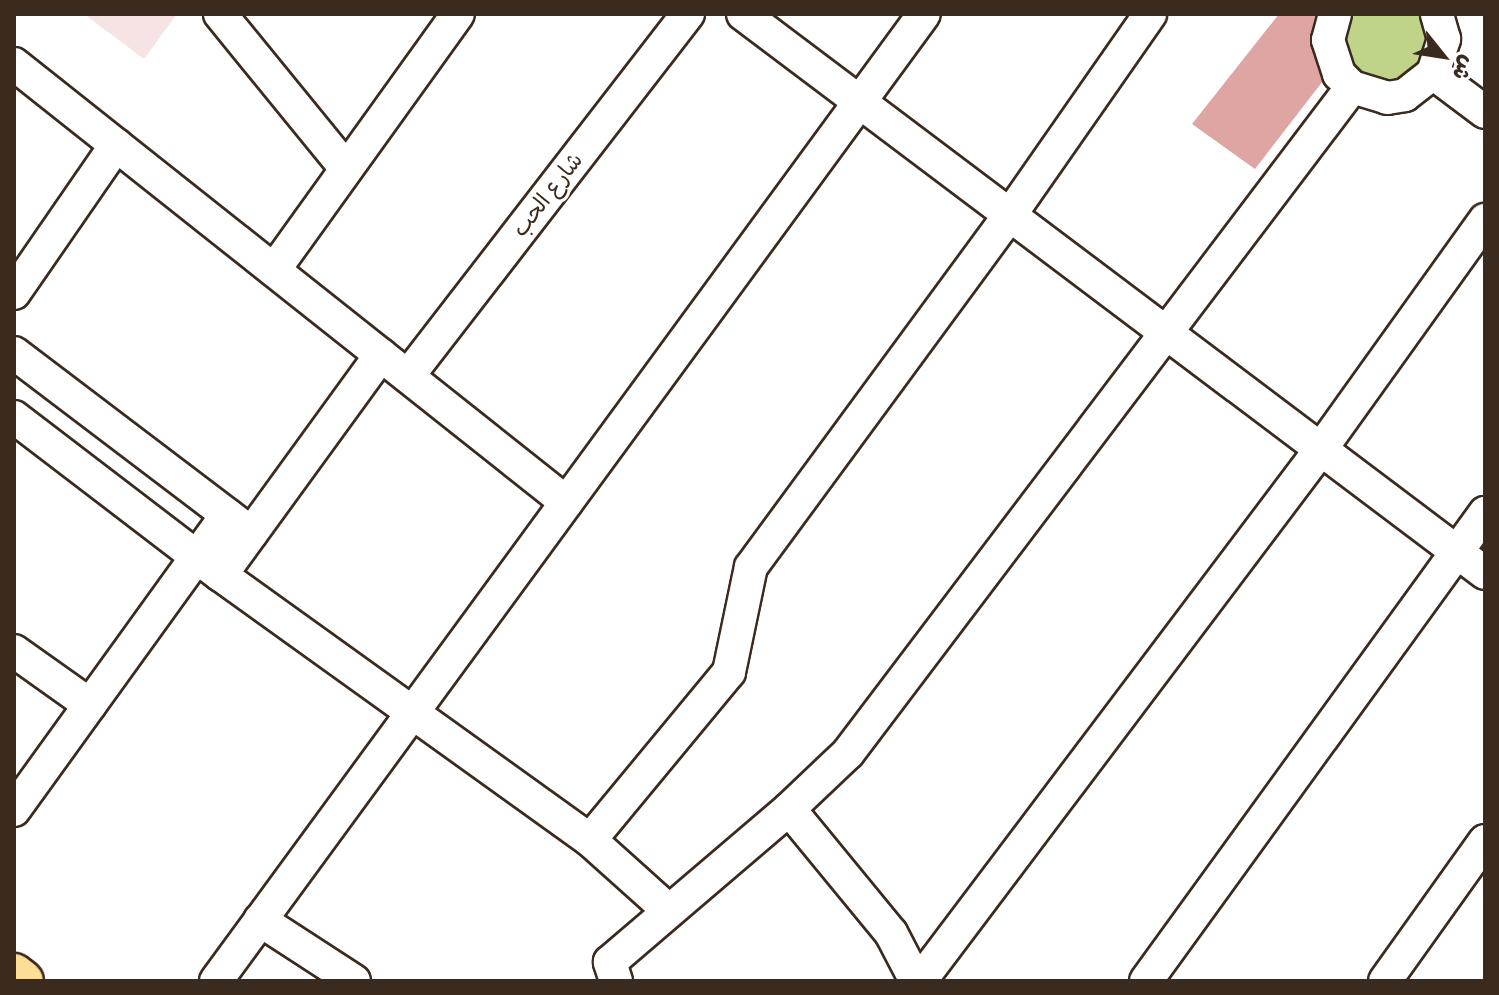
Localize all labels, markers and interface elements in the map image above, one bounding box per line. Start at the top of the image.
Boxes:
north arrow [1403,16,1483,96]
text: ش [1446,51,1482,85]
street label: شارع الحب [507,148,589,242]

